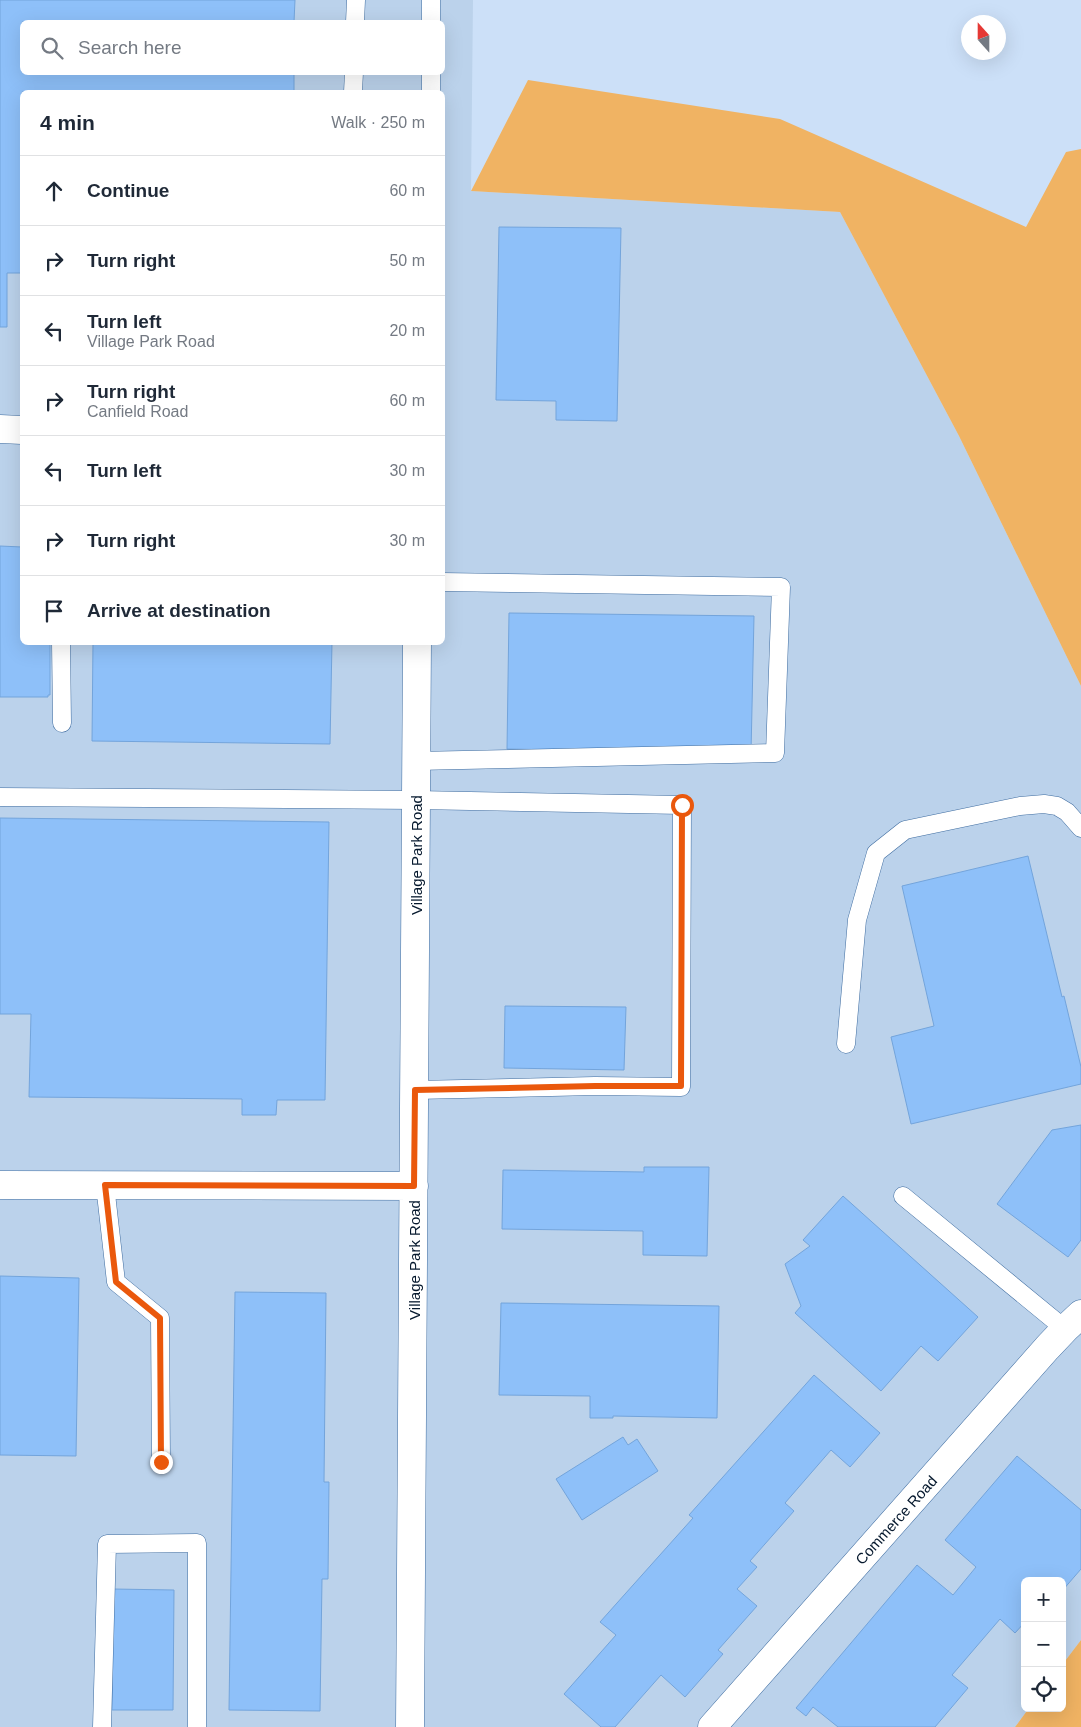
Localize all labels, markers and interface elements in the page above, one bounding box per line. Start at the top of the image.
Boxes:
north arrow [961,15,1006,60]
search box [20,20,445,75]
icon: search [38,34,66,62]
text: Search here [78,37,182,58]
text: 4 min [40,111,95,134]
text: Walk · 250 m [331,114,425,131]
icon: ahead [40,177,68,205]
text: Continue [87,180,169,201]
text: 60 m [389,182,425,199]
icon: right [40,247,68,275]
text: Turn right [87,250,175,271]
text: 50 m [389,252,425,269]
text: Turn left [87,311,162,332]
icon: left [40,317,68,345]
text: 20 m [389,322,425,339]
text: Village Park Road [87,333,215,350]
text: Turn right [87,381,175,402]
icon: right [40,387,68,415]
text: 60 m [389,392,425,409]
text: Canfield Road [87,403,188,420]
icon: left [40,457,68,485]
text: Turn left [87,460,162,481]
text: 30 m [389,462,425,479]
icon: right [40,527,68,555]
text: Turn right [87,530,175,551]
text: 30 m [389,532,425,549]
icon: arrive [40,597,68,625]
text: Arrive at destination [87,600,271,621]
route start [671,794,694,817]
street label: Village Park Road [408,795,425,915]
street label: Village Park Road [406,1200,423,1320]
route end [150,1451,173,1474]
street label: Commerce Road [852,1472,940,1568]
map controls [1021,1577,1066,1712]
button: + [1021,1577,1066,1622]
button: − [1021,1622,1066,1667]
button: locate [1021,1667,1066,1712]

